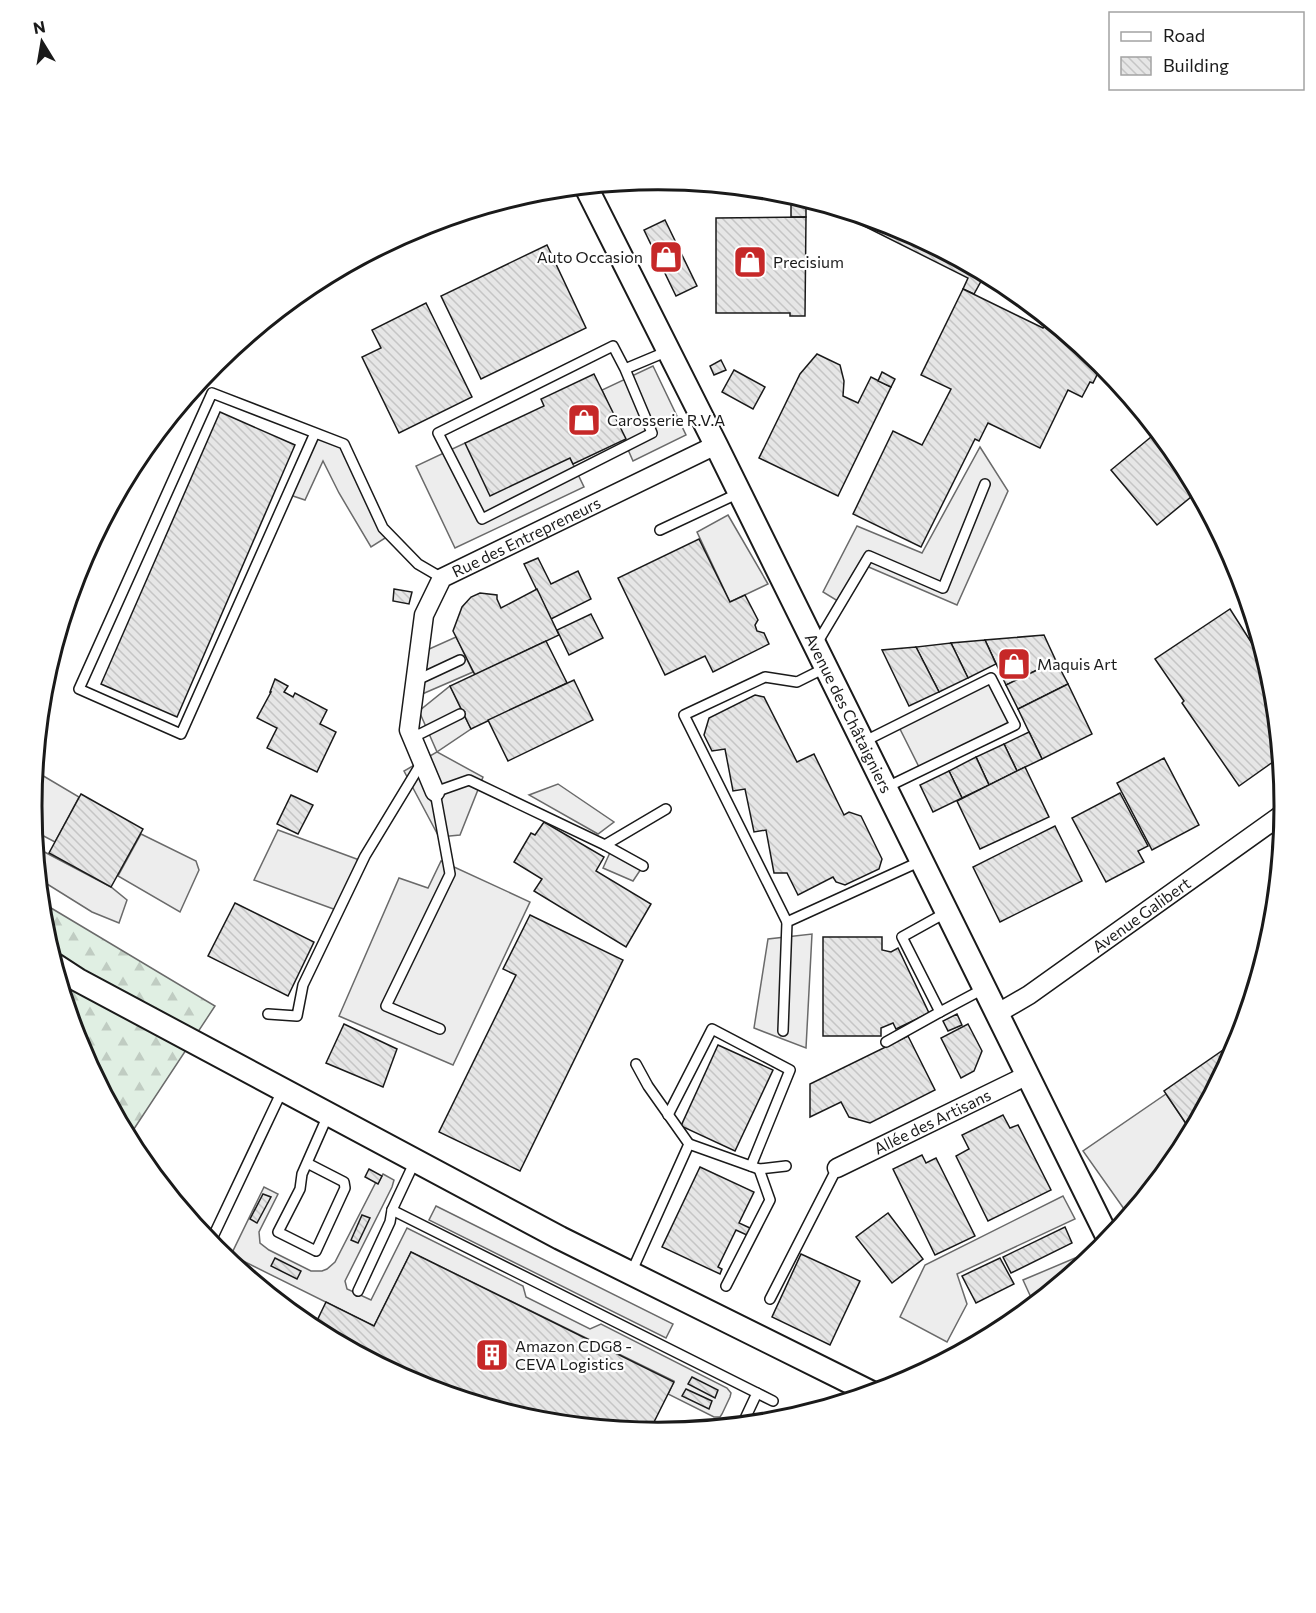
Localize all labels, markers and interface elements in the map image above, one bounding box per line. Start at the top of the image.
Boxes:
north arrow [12,12,72,72]
legend [1109,12,1304,90]
text: N [31,16,47,37]
text: Road [1163,24,1205,46]
text: Building [1163,54,1229,76]
shop icon: Auto Occasion [648,239,684,275]
shop icon: Precisium [732,244,768,280]
place label: Auto Occasion [537,247,643,266]
place label: Precisium [773,252,844,271]
shop icon: Carosserie R.V.A [566,402,602,438]
place label: Carosserie R.V.A [607,410,725,429]
street label: Rue des Entrepreneurs [449,493,603,581]
street label: Avenue des Châtaigniers [802,630,896,796]
shop icon: Maquis Art [996,646,1032,682]
place label: Maquis Art [1037,654,1118,673]
street label: Avenue Galibert [1089,873,1194,956]
street label: Allée des Artisans [871,1085,994,1158]
place label: Amazon CDG8 - CEVA Logistics [515,1336,632,1373]
building icon: Amazon CDG8 - CEVA Logistics [474,1337,510,1373]

